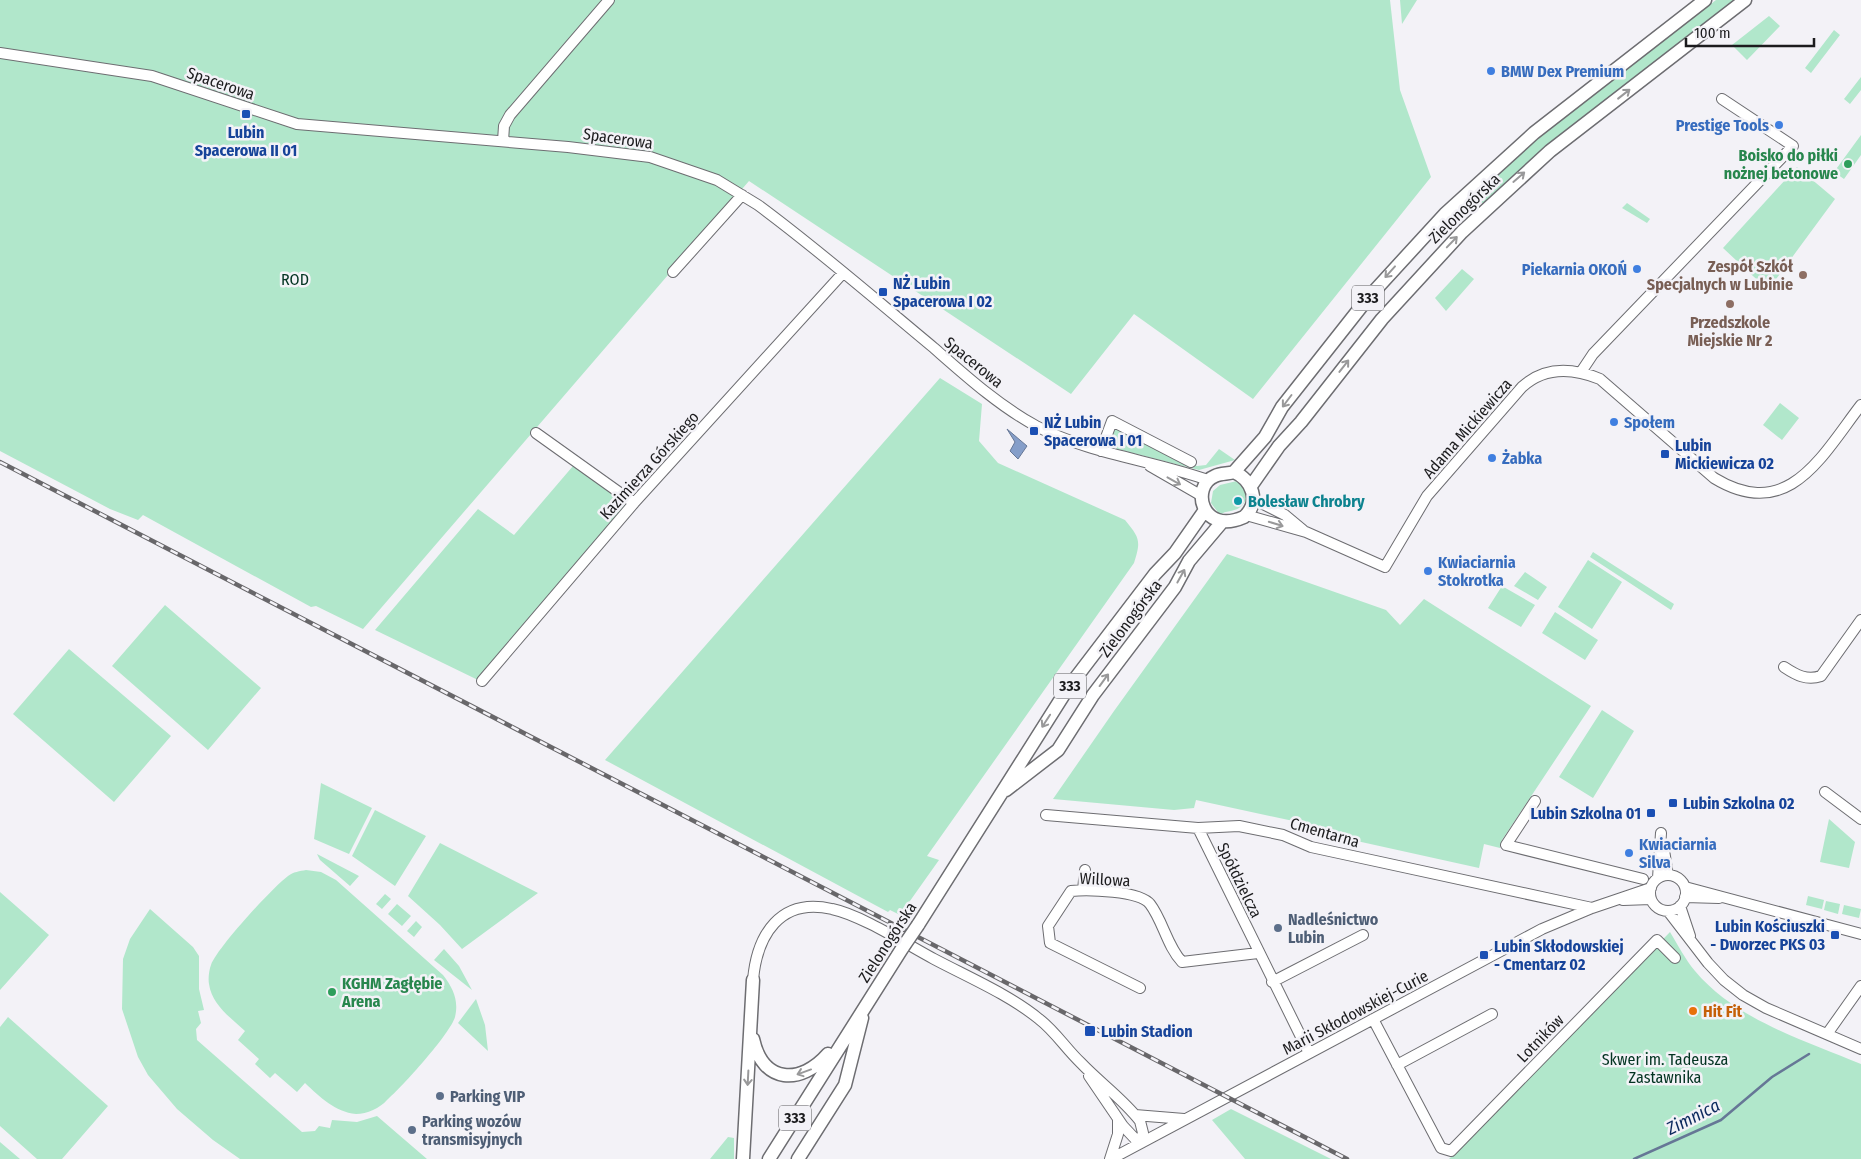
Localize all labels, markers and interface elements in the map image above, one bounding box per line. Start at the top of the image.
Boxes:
scale bar [1686,15,1814,47]
text: 100 m [1694,24,1731,42]
place label: BMW Dex Premium [1501,62,1624,81]
street label: Spacerowa [185,63,257,104]
marker: BMW Dex Premium [1485,65,1497,77]
one-way arrow [1617,88,1630,99]
marker: Lubin Spacerowa II 01 [240,108,252,120]
place label: Prestige Tools [1676,116,1769,135]
marker: Prestige Tools [1773,119,1785,131]
place label: Lubin Spacerowa II 01 [195,123,297,160]
street label: Spacerowa [582,124,654,153]
place label: Boisko do piłki nożnej betonowe [1724,146,1838,183]
marker: Boisko do piłki nożnej betonowe [1842,158,1854,170]
street label: Zielonogórska [1425,170,1504,247]
one-way arrow [1513,172,1526,183]
one-way arrow [1446,236,1458,248]
place label: Zespół Szkół Specjalnych w Lubinie [1647,257,1794,294]
place label: Piekarnia OKOŃ [1522,259,1627,279]
marker: Piekarnia OKOŃ [1631,263,1643,275]
one-way arrow [1384,266,1396,279]
marker: Zespół Szkół Specjalnych w Lubinie [1797,269,1809,281]
park label: ROD [281,270,309,289]
place label: NŻ Lubin Spacerowa I 02 [893,274,993,311]
marker: NŻ Lubin Spacerowa I 02 [877,286,889,298]
road number: 333 [1352,286,1384,310]
marker: Przedszkole Miejskie Nr 2 [1724,298,1736,310]
place label: Przedszkole Miejskie Nr 2 [1688,313,1773,350]
street label: Spacerowa [940,333,1007,392]
one-way arrow [1339,360,1350,373]
street label: Adama Mickiewicza [1419,375,1516,482]
one-way arrow [1282,394,1292,408]
street label: Kazimierza Górskiego [596,407,703,523]
place label: NŻ Lubin Spacerowa I 01 [1044,413,1142,450]
place label: Społem [1624,413,1675,432]
marker: Społem [1608,416,1620,428]
marker: NŻ Lubin Spacerowa I 01 [1028,425,1040,437]
place label: Lubin Mickiewicza 02 [1675,436,1775,473]
marker: Lubin Mickiewicza 02 [1659,448,1671,460]
place label: Żabka [1502,449,1542,468]
marker: Żabka [1486,452,1498,464]
one-way arrow [1166,477,1181,486]
place label: Bolesław Chrobry [1248,492,1365,511]
marker: Bolesław Chrobry [1232,495,1244,507]
one-way arrow [1268,520,1284,530]
place label: Kwiaciarnia Stokrotka [1438,553,1516,590]
marker: Kwiaciarnia Stokrotka [1422,565,1434,577]
one-way arrow [1176,569,1186,584]
street label: Zielonogórska [1095,576,1166,661]
road number: 333 [1054,674,1086,698]
one-way arrow [1099,674,1109,688]
one-way arrow [1041,713,1051,727]
place label: Lubin Szkolna 02 [1683,794,1795,813]
marker: Lubin Szkolna 02 [1667,797,1679,809]
place label: Lubin Szkolna 01 [1530,804,1641,823]
marker: Lubin Szkolna 01 [1645,807,1657,819]
street label: Cmentarna [1288,814,1362,851]
place label: Kwiaciarnia Silva [1639,835,1717,872]
street label: Spółdzielcza [1213,840,1266,921]
marker: Kwiaciarnia Silva [1623,847,1635,859]
street label: Willowa [1079,869,1131,890]
street label: Zielonogórska [854,898,920,986]
place label: Nadleśnictwo Lubin [1288,910,1379,947]
place label: Lubin Kościuszki - Dworzec PKS 03 [1710,917,1825,954]
marker: Nadleśnictwo Lubin [1272,922,1284,934]
marker: Lubin Kościuszki - Dworzec PKS 03 [1829,929,1841,941]
place label: Lubin Skłodowskiej - Cmentarz 02 [1494,937,1624,974]
marker: Lubin Skłodowskiej - Cmentarz 02 [1478,949,1490,961]
street label: Marii Skłodowskiej-Curie [1279,966,1431,1059]
place label: KGHM Zagłębie Arena [341,974,442,1011]
marker: KGHM Zagłębie Arena [326,986,338,998]
place label: Hit Fit [1703,1002,1743,1021]
marker: Hit Fit [1687,1005,1699,1017]
street label: Lotników [1513,1010,1568,1066]
place label: Lubin Stadion [1101,1022,1193,1041]
marker: Lubin Stadion [1083,1024,1097,1038]
park label: Skwer im. Tadeusza Zastawnika [1602,1050,1729,1087]
one-way arrow [797,1068,812,1077]
one-way arrow [743,1070,752,1086]
place label: Parking VIP [450,1087,525,1106]
marker: Parking VIP [434,1090,446,1102]
water label: Zimnica [1662,1094,1724,1140]
road number: 333 [779,1106,811,1130]
place label: Parking wozów transmisyjnych [422,1112,522,1149]
marker: Parking wozów transmisyjnych [406,1124,418,1136]

